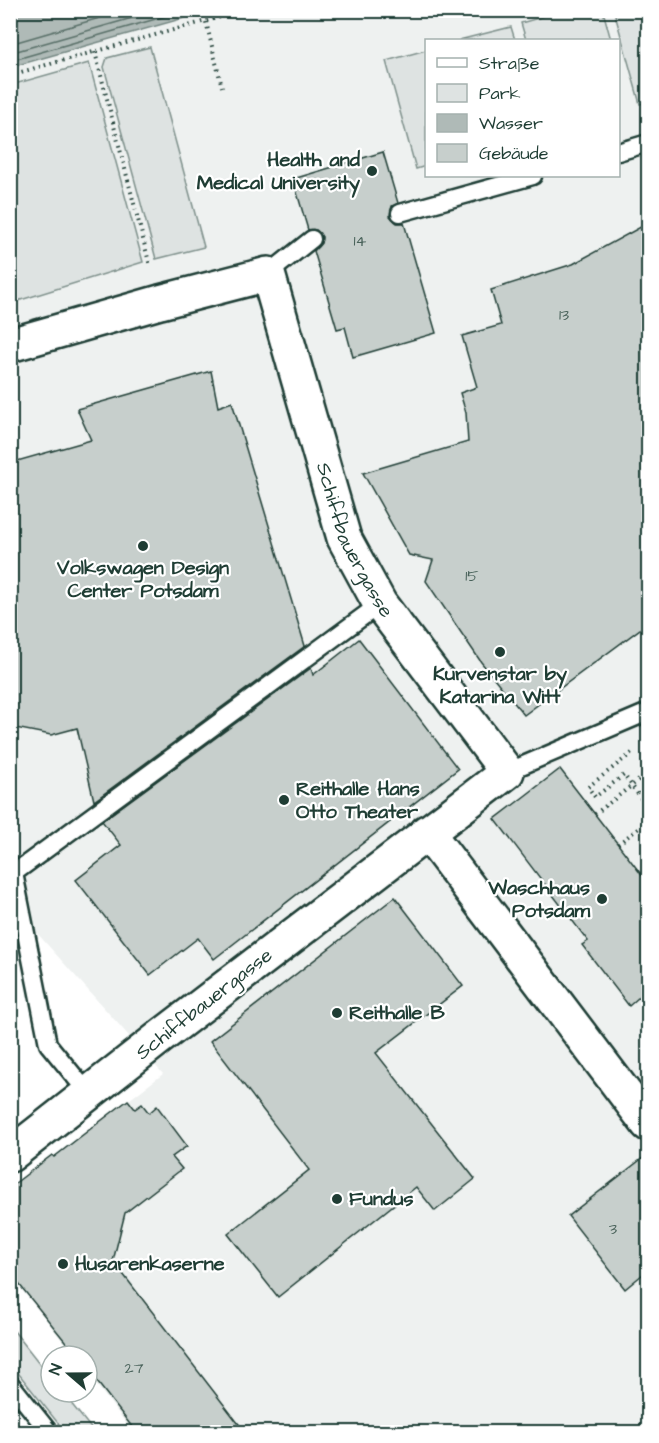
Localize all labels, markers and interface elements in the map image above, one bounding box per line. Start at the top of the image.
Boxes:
legend [425,39,620,177]
text: Straße [479,51,540,76]
text: Park [479,81,521,106]
text: Wasser [479,111,543,136]
text: Gebäude [479,141,549,166]
place label: Health and Medical University [197,146,361,198]
marker: Health and Medical University [365,164,379,178]
house number: 14 [354,230,367,252]
house number: 13 [559,304,569,326]
street label: Schiffbauergasse [309,459,400,624]
marker: Volkswagen Design Center Potsdam [136,539,150,553]
place label: Volkswagen Design Center Potsdam [56,554,229,605]
house number: 15 [465,565,479,587]
marker: Kurvenstar by Katarina Witt [493,645,507,659]
place label: Kurvenstar by Katarina Witt [433,660,567,711]
place label: Reithalle Hans Otto Theater [296,775,420,826]
marker: Reithalle Hans Otto Theater [277,793,291,807]
place label: Waschhaus Potsdam [487,874,590,925]
marker: Waschhaus Potsdam [595,892,609,906]
street label: Schiffbauergasse [130,941,279,1067]
place label: Reithalle B [349,999,445,1027]
marker: Reithalle B [330,1006,344,1020]
place label: Fundus [349,1185,413,1213]
marker: Fundus [330,1192,344,1206]
house number: 3 [609,1218,617,1240]
place label: Husarenkaserne [75,1250,225,1278]
marker: Husarenkaserne [56,1257,70,1271]
north arrow [39,1344,99,1404]
house number: 27 [125,1357,144,1379]
text: N [44,1361,68,1378]

